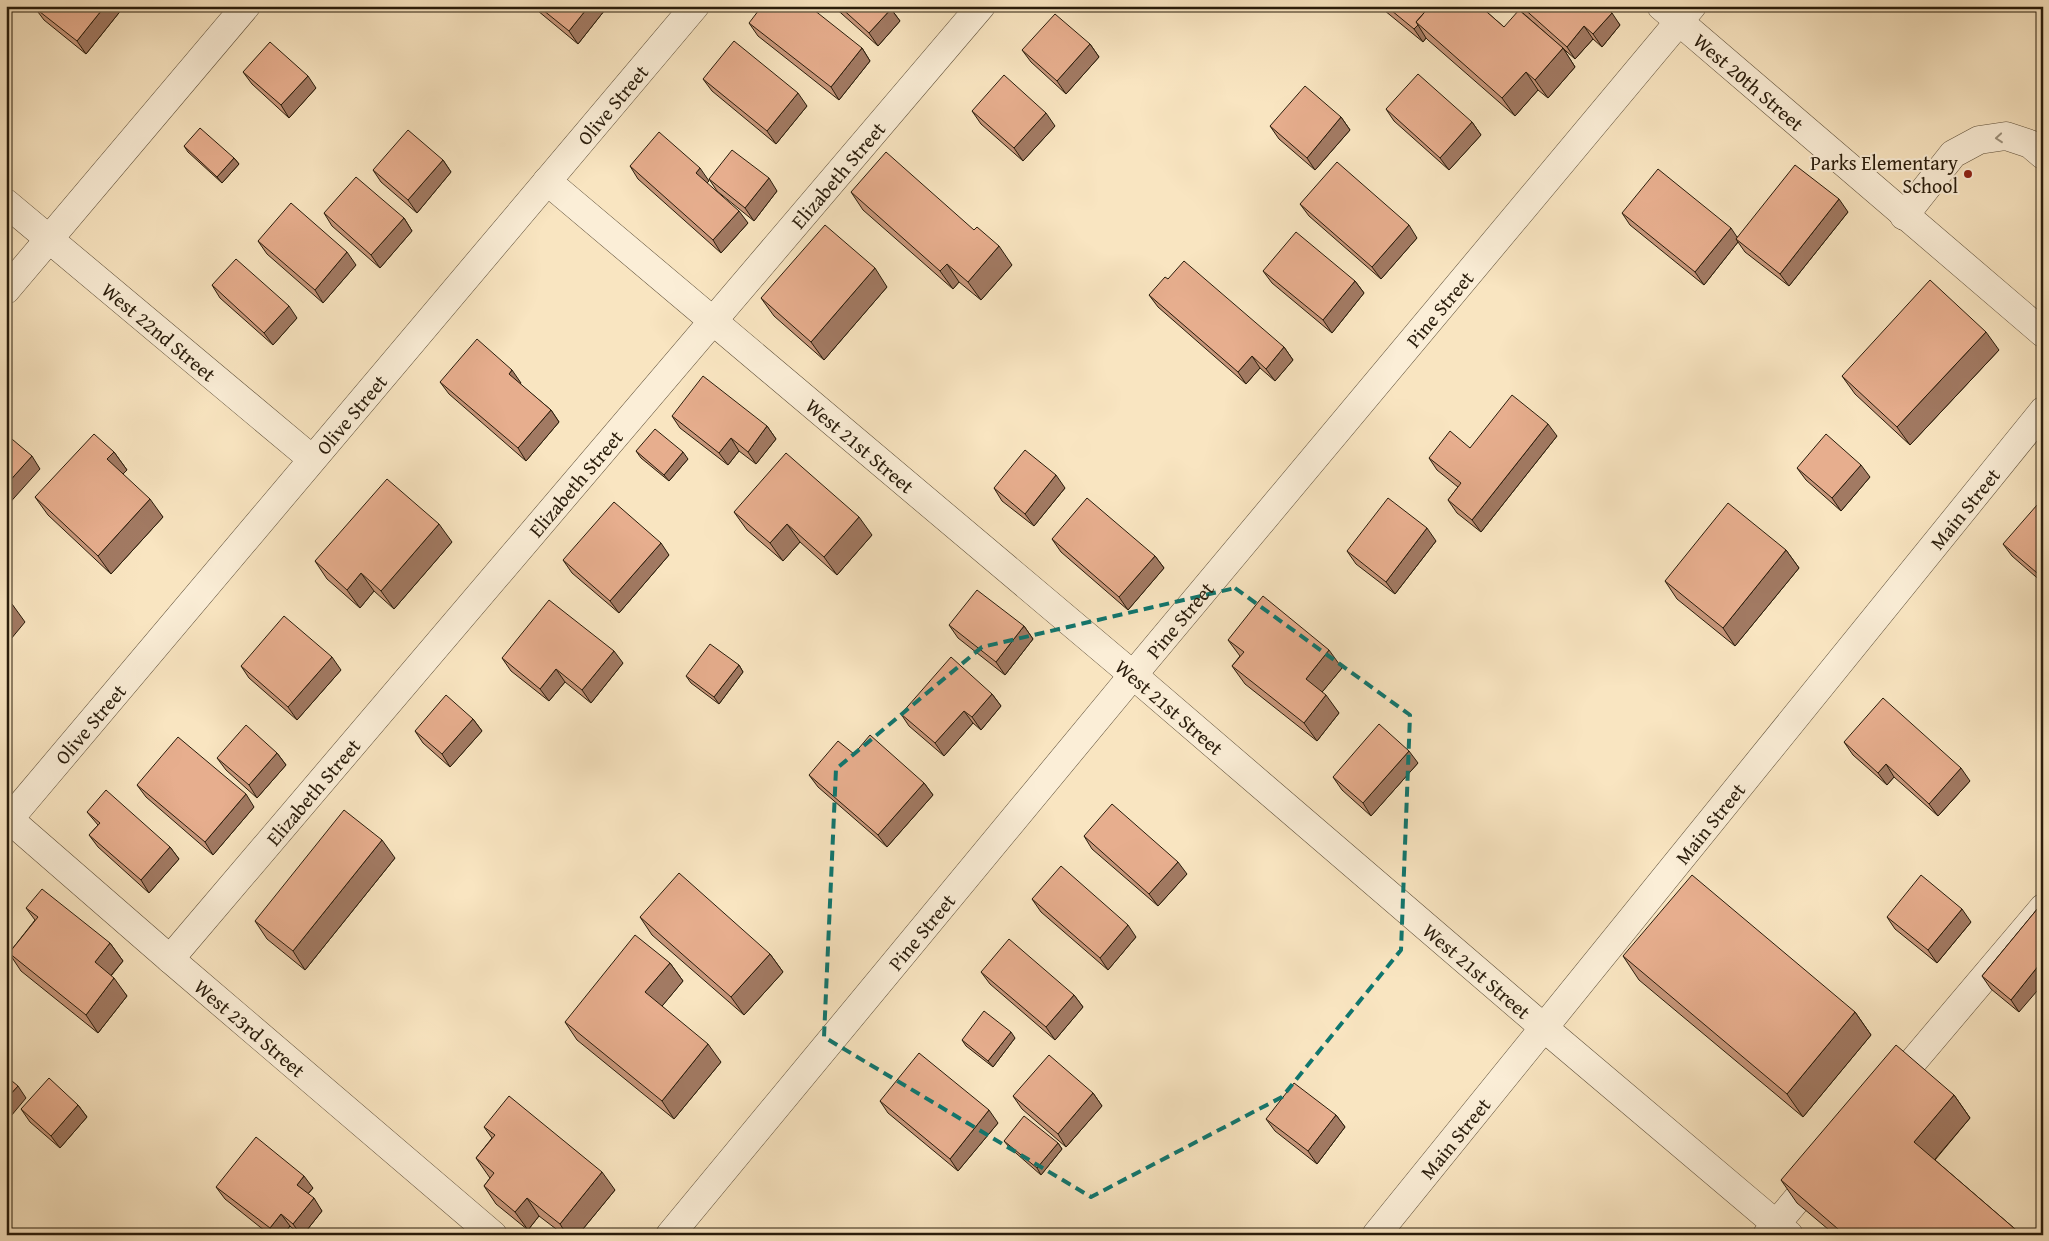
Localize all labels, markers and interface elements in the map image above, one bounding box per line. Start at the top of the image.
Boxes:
street label: West 20th Street [1687,26,1811,137]
street label: Olive Street [570,58,654,151]
street label: Elizabeth Street [784,115,892,234]
one-way arrow [1995,132,2003,143]
place label: Parks Elementary School [1810,148,1958,200]
marker: Parks Elementary School [1962,168,1974,180]
street label: Pine Street [1398,264,1480,353]
street label: West 22nd Street [96,275,223,388]
street label: Olive Street [308,367,393,461]
street label: West 21st Street [800,391,921,500]
street label: Elizabeth Street [521,423,629,543]
street label: Main Street [1922,461,2006,555]
street label: Pine Street [1139,575,1220,664]
street label: West 21st Street [1109,652,1230,761]
street label: Olive Street [47,677,132,770]
street label: Elizabeth Street [259,732,367,851]
street label: Main Street [1667,776,1751,870]
street label: Pine Street [881,887,962,976]
street label: West 21st Street [1417,916,1538,1025]
street label: West 23rd Street [188,972,312,1084]
street label: Main Street [1413,1091,1497,1185]

